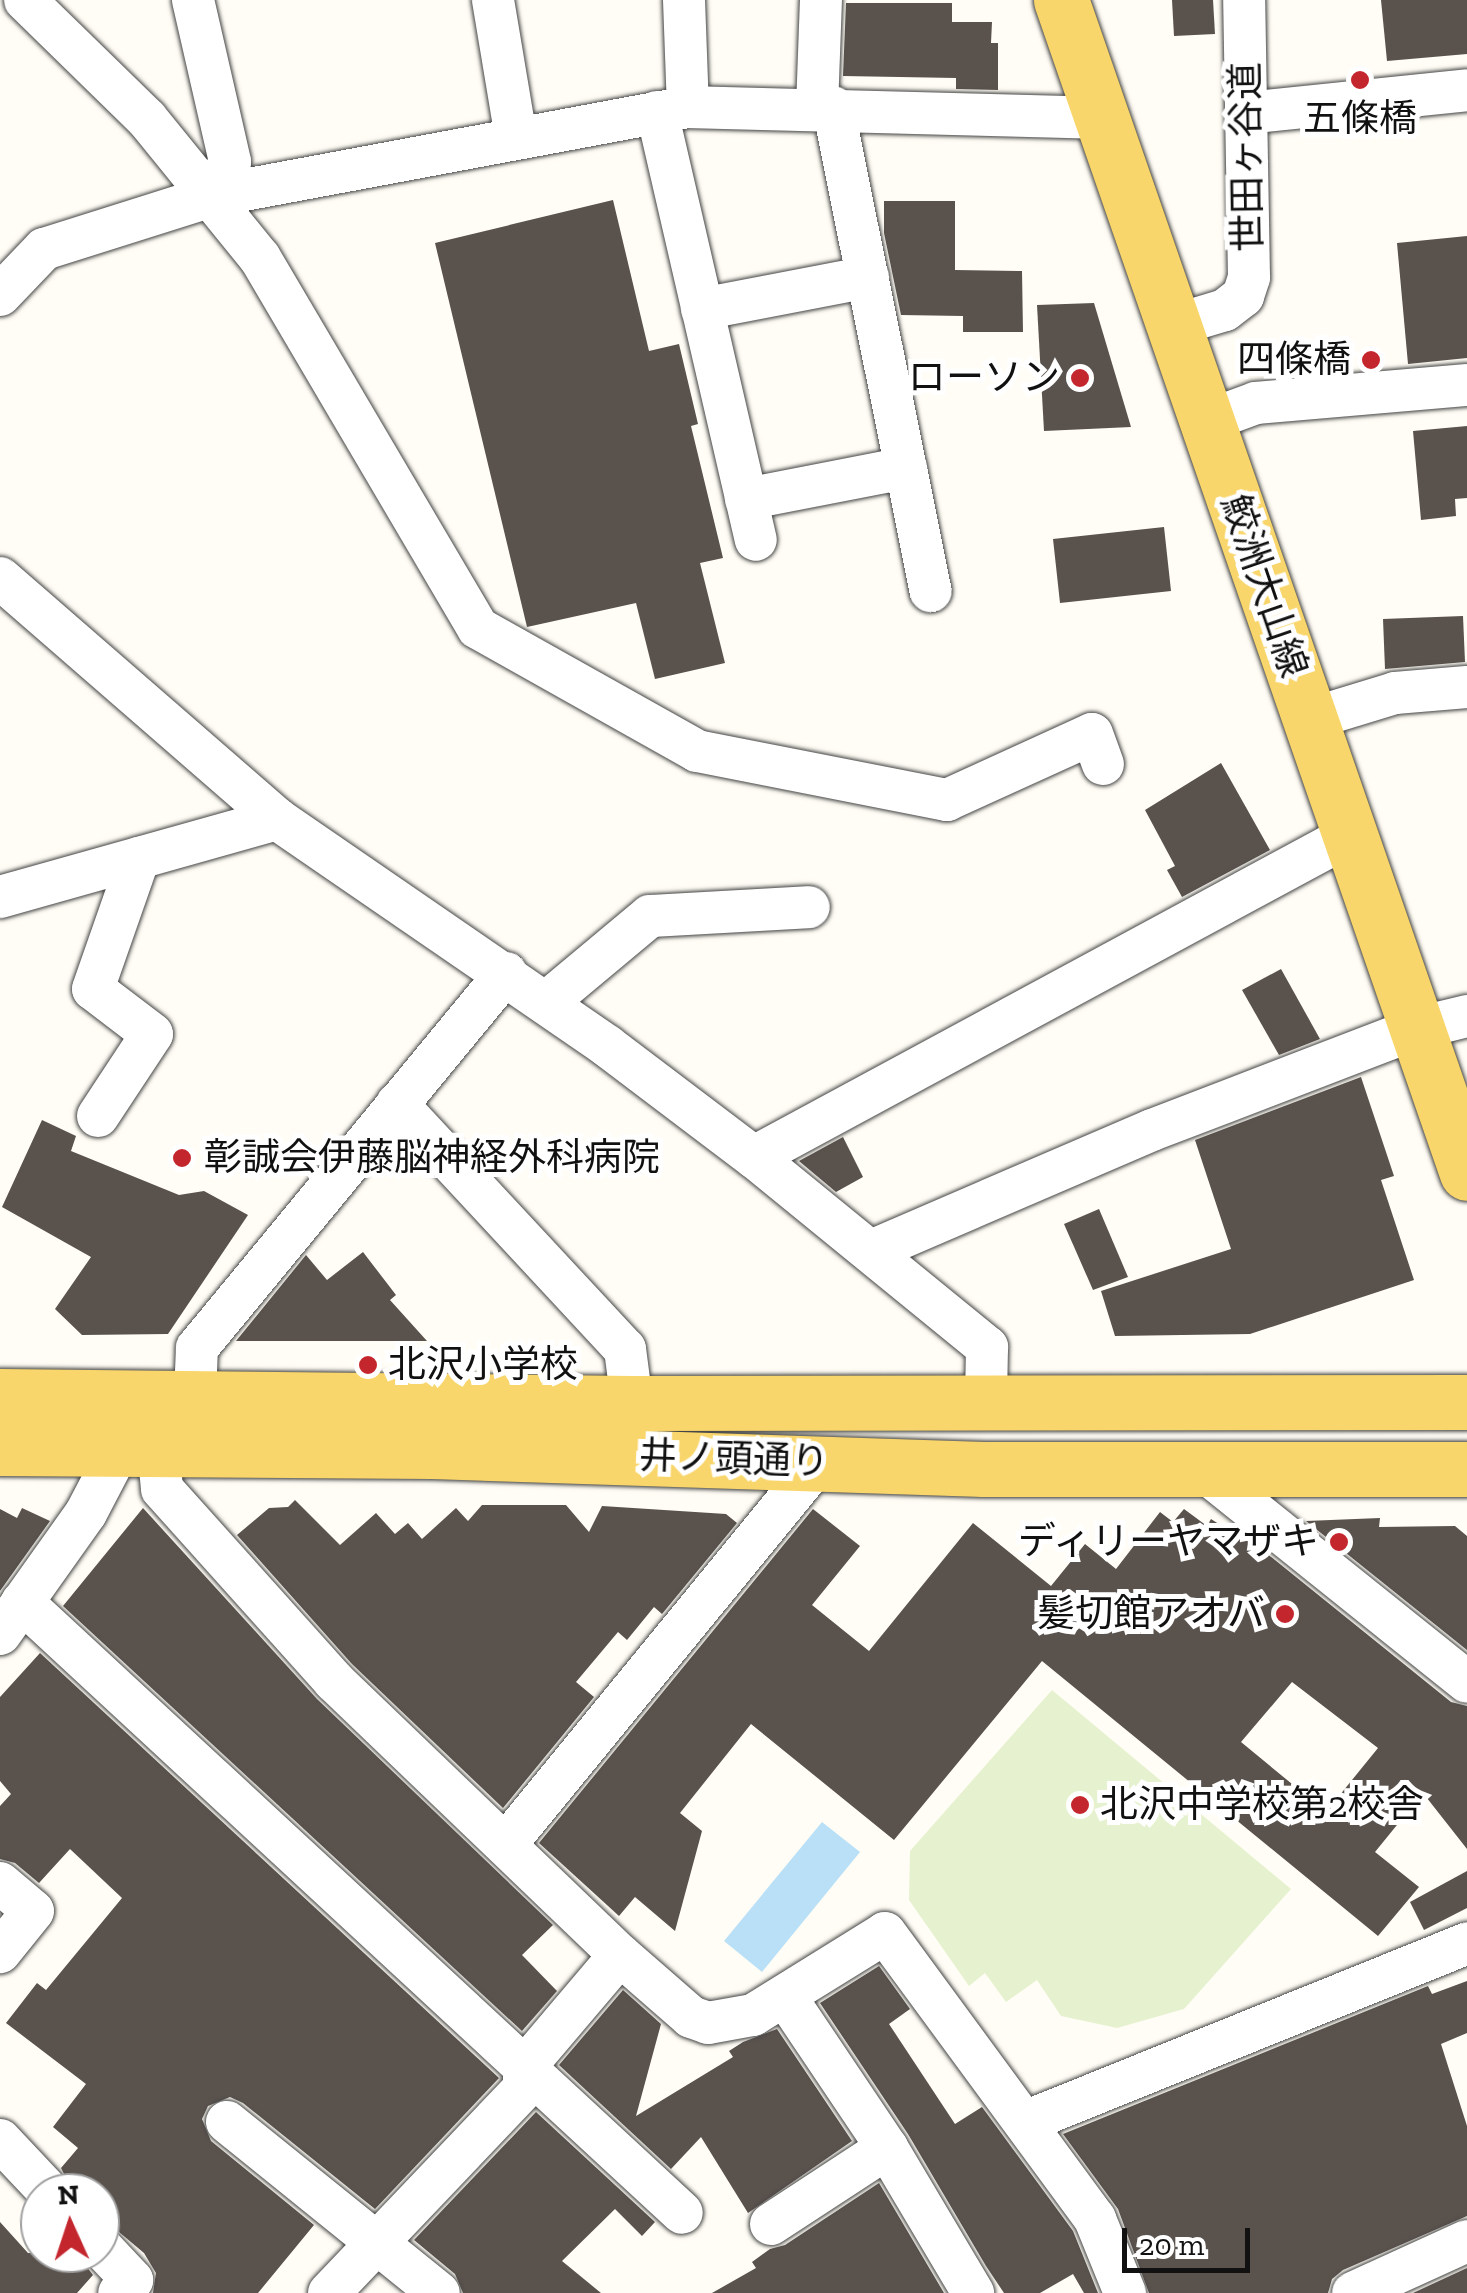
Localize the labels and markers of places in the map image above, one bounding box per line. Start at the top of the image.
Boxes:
marker: 五條橋 [1349,69,1371,91]
place label: 五條橋 [1303,96,1417,142]
place label: 四條橋 [1237,337,1351,383]
marker: 四條橋 [1360,349,1382,371]
place label: ローソン [908,355,1060,401]
marker: ローソン [1069,367,1091,389]
place label: 彰誠会伊藤脳神経外科病院 [204,1135,660,1181]
marker: 彰誠会伊藤脳神経外科病院 [169,1145,195,1171]
place label: 北沢小学校 [388,1342,578,1388]
marker: 北沢小学校 [357,1354,379,1376]
place label: ディリーヤマザキ [1015,1519,1319,1565]
marker: ディリーヤマザキ [1328,1531,1350,1553]
place label: 髪切館アオバ [1037,1591,1265,1637]
marker: 髪切館アオバ [1274,1603,1296,1625]
place label: 北沢中学校第2校舎 [1100,1782,1424,1828]
marker: 北沢中学校第2校舎 [1069,1794,1091,1816]

